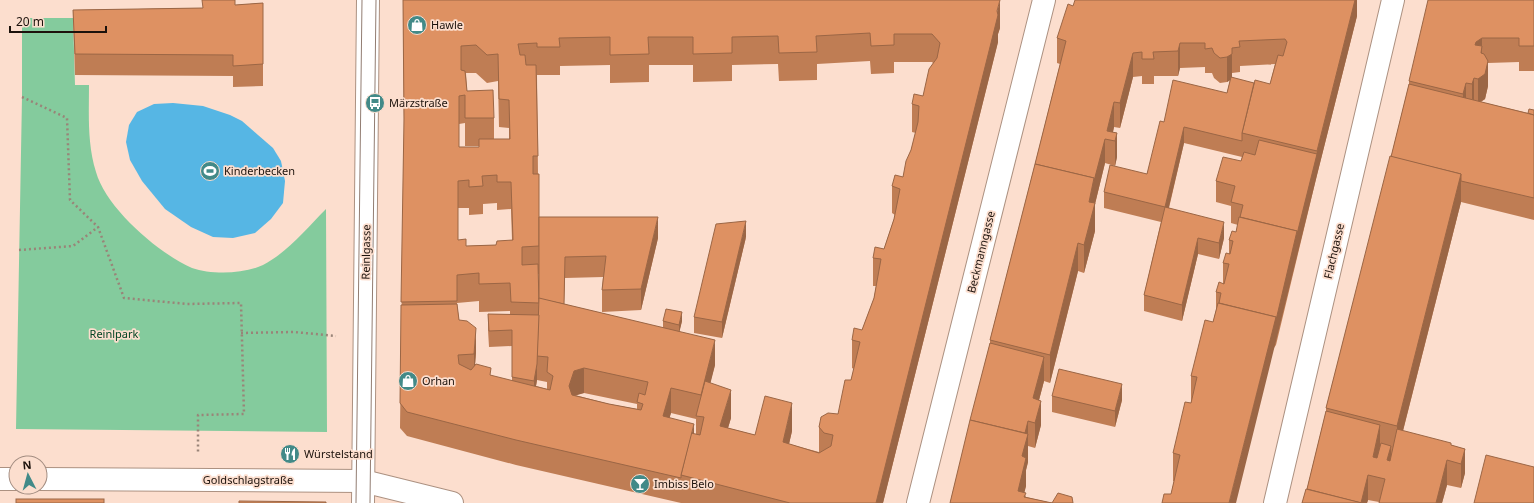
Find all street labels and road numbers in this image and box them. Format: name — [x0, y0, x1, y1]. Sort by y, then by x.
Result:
street label: Beckmanngasse — [963, 209, 998, 295]
street label: Flachgasse — [1320, 222, 1347, 280]
street label: Reinlgasse — [358, 224, 373, 280]
street label: Goldschlagstraße — [203, 472, 293, 487]

